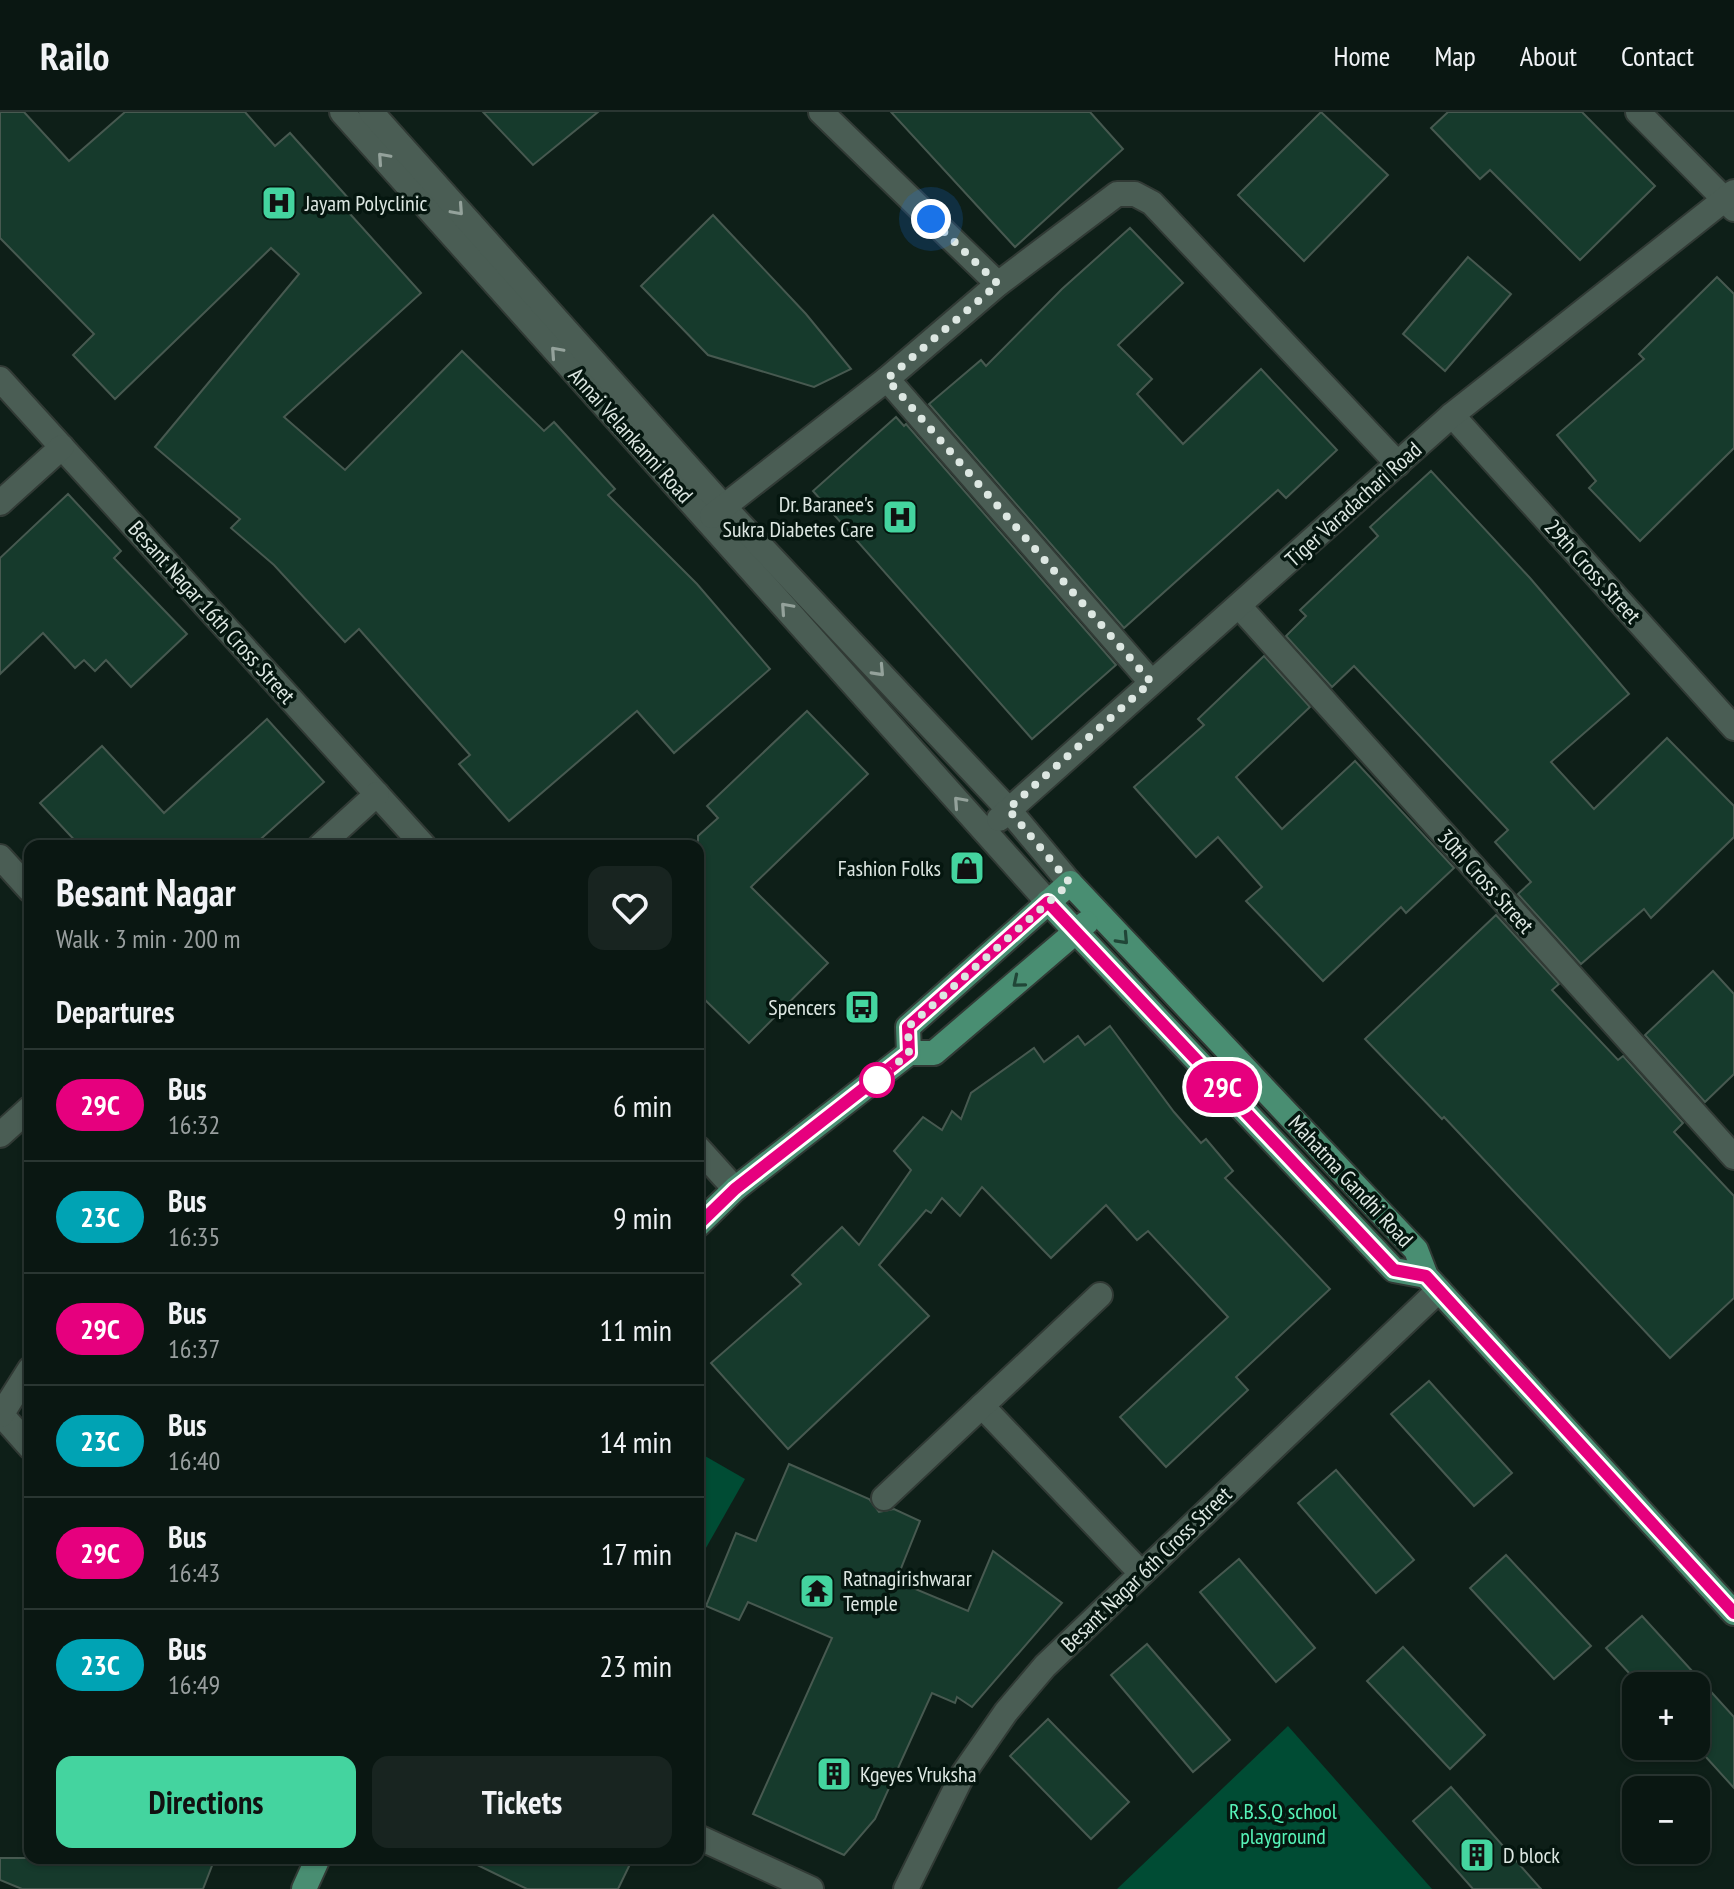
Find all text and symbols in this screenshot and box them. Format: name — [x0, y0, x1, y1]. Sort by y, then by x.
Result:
text: Railo — [40, 31, 110, 80]
text: Home — [1334, 37, 1390, 74]
text: Map — [1434, 37, 1476, 74]
text: About — [1520, 37, 1577, 74]
text: Contact — [1621, 37, 1694, 74]
one-way arrow — [378, 152, 393, 167]
hospital icon: Jayam Polyclinic — [260, 184, 298, 222]
place label: Jayam Polyclinic — [304, 189, 428, 217]
your location — [911, 199, 951, 239]
one-way arrow — [448, 201, 463, 216]
one-way arrow — [552, 346, 566, 361]
street label: Annai Velankanni Road — [563, 361, 699, 509]
street label: Tiger Varadachari Road — [1279, 435, 1427, 573]
place label: Dr. Baranee's Sukra Diabetes Care — [722, 490, 874, 543]
hospital icon: Dr. Baranee's Sukra Diabetes Care — [881, 498, 919, 536]
street label: 29th Cross Street — [1539, 513, 1647, 629]
street label: Besant Nagar 16th Cross Street — [123, 515, 301, 709]
one-way arrow — [780, 603, 795, 617]
one-way arrow — [869, 662, 884, 676]
one-way arrow — [954, 796, 969, 811]
street label: 30th Cross Street — [1432, 823, 1540, 939]
shop icon: Fashion Folks — [948, 849, 986, 887]
place label: Fashion Folks — [838, 854, 941, 882]
button: heart — [588, 866, 672, 950]
text: Besant Nagar — [56, 867, 236, 916]
text: Walk · 3 min · 200 m — [56, 922, 240, 955]
one-way arrow — [1114, 930, 1128, 945]
one-way arrow — [1013, 972, 1027, 987]
bus stop icon: Spencers — [843, 988, 881, 1026]
text: Departures — [56, 992, 174, 1031]
place label: Spencers — [768, 993, 836, 1021]
line badge: 29C — [1176, 1061, 1268, 1113]
unlabelled marker — [860, 1063, 894, 1097]
text: 29C — [1202, 1068, 1242, 1105]
text: Bus — [168, 1069, 207, 1108]
text: 29C — [80, 1086, 120, 1123]
text: 6 min — [613, 1086, 672, 1125]
text: 16:32 — [168, 1108, 220, 1141]
street label: Mahatma Gandhi Road — [1283, 1109, 1419, 1253]
text: Bus — [168, 1181, 207, 1220]
text: 23C — [80, 1198, 120, 1235]
text: 9 min — [613, 1198, 672, 1237]
text: 16:35 — [168, 1220, 220, 1253]
text: Bus — [168, 1293, 207, 1332]
text: 29C — [80, 1310, 120, 1347]
text: 11 min — [599, 1310, 672, 1349]
text: 16:37 — [168, 1332, 220, 1365]
text: Bus — [168, 1405, 207, 1444]
text: 23C — [80, 1422, 120, 1459]
text: 14 min — [599, 1422, 672, 1461]
text: 16:40 — [168, 1444, 220, 1477]
street label: Besant Nagar 6th Cross Street — [1055, 1480, 1237, 1658]
text: Bus — [168, 1517, 207, 1556]
text: 29C — [80, 1534, 120, 1571]
text: 17 min — [601, 1534, 672, 1573]
text: 16:43 — [168, 1556, 220, 1589]
place label: Ratnagirishwarar Temple — [843, 1564, 972, 1617]
temple icon: Ratnagirishwarar Temple — [798, 1572, 836, 1610]
text: Bus — [168, 1629, 207, 1668]
text: 23C — [80, 1646, 120, 1683]
text: 23 min — [599, 1646, 672, 1685]
text: 16:49 — [168, 1668, 220, 1701]
map controls — [1622, 1672, 1710, 1864]
button: + — [1622, 1672, 1710, 1760]
building icon: Kgeyes Vruksha — [815, 1755, 853, 1793]
button: Directions — [56, 1756, 356, 1848]
button: Tickets — [372, 1756, 672, 1848]
place label: Kgeyes Vruksha — [860, 1760, 976, 1788]
button: − — [1622, 1776, 1710, 1864]
park label: R.B.S.Q school playground — [1229, 1797, 1338, 1850]
building icon: D block — [1458, 1836, 1496, 1874]
place label: D block — [1503, 1841, 1560, 1869]

